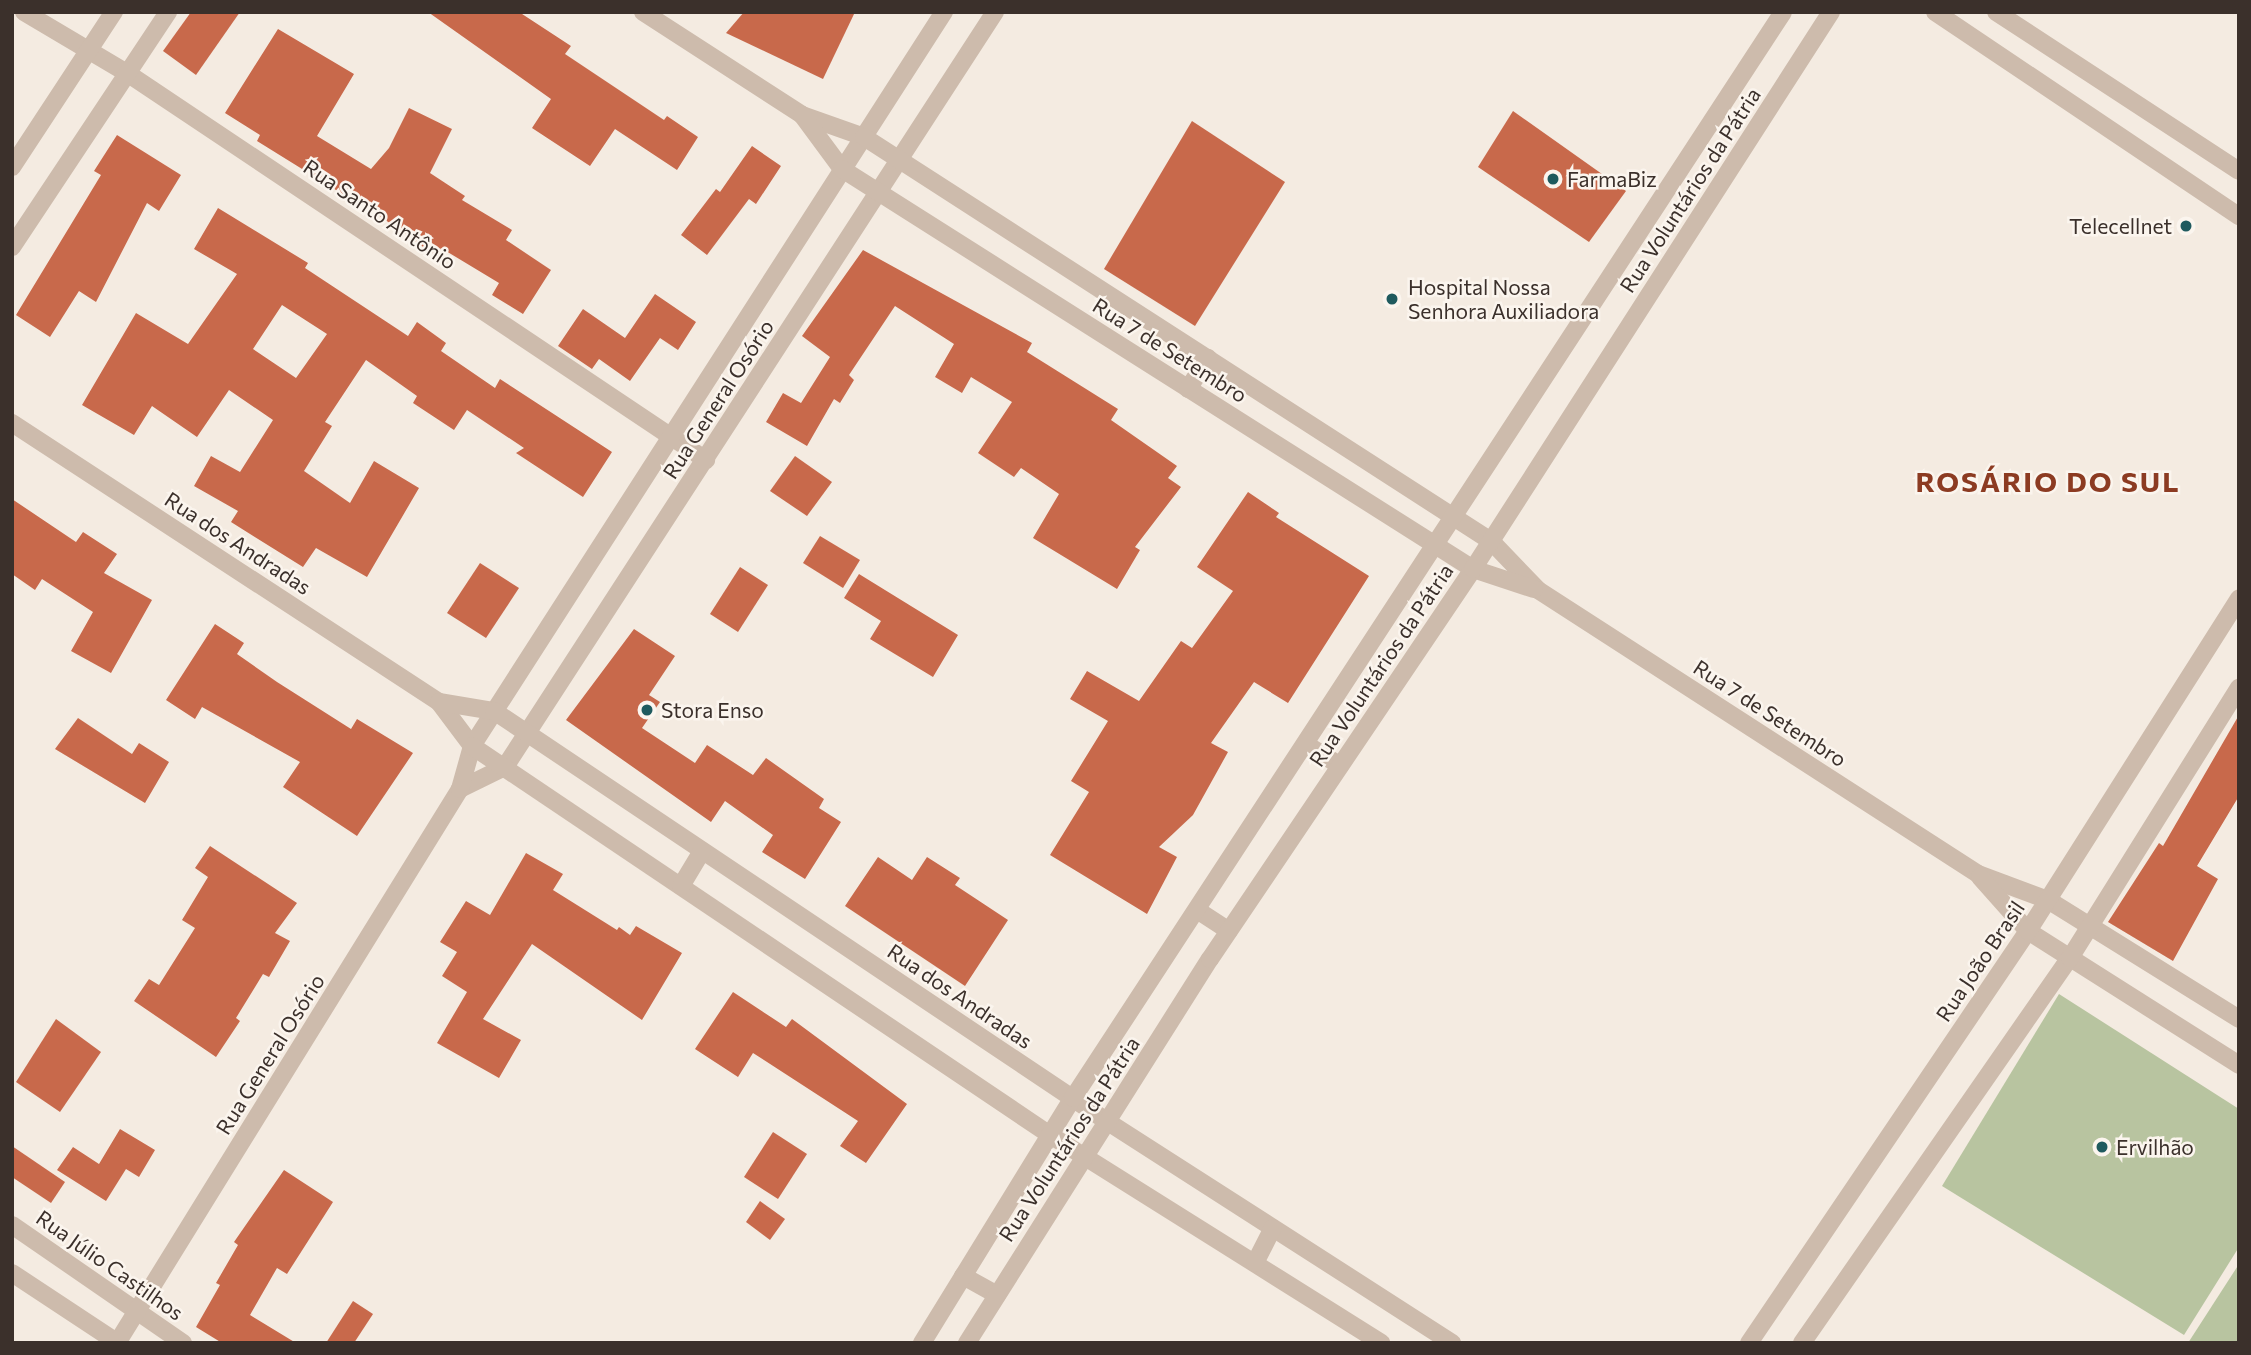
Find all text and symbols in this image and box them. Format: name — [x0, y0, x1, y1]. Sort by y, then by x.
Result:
street label: Rua Voluntários da Pátria — [1614, 83, 1766, 297]
street label: Rua Santo Antônio — [299, 154, 461, 274]
place label: FarmaBiz — [1567, 166, 1657, 192]
marker: FarmaBiz — [1545, 171, 1561, 187]
place label: Telecellnet — [2069, 213, 2172, 239]
marker: Telecellnet — [2178, 218, 2194, 234]
place label: Hospital Nossa Senhora Auxiliadora — [1408, 274, 1599, 324]
marker: Hospital Nossa Senhora Auxiliadora — [1382, 289, 1402, 309]
street label: Rua 7 de Setembro — [1088, 292, 1252, 408]
street label: Rua General Osório — [657, 315, 779, 483]
district label: ROSÁRIO DO SUL — [1917, 464, 2179, 498]
street label: Rua dos Andradas — [160, 486, 316, 600]
street label: Rua Voluntários da Pátria — [1304, 559, 1458, 771]
street label: Rua 7 de Setembro — [1689, 654, 1851, 772]
place label: Stora Enso — [661, 697, 764, 723]
marker: Stora Enso — [639, 702, 655, 718]
street label: Rua João Brasil — [1930, 896, 2030, 1026]
street label: Rua dos Andradas — [883, 938, 1037, 1054]
street label: Rua General Osório — [210, 969, 330, 1139]
street label: Rua Voluntários da Pátria — [993, 1032, 1145, 1246]
place label: Ervilhão — [2116, 1134, 2194, 1160]
marker: Ervilhão — [2094, 1139, 2110, 1155]
street label: Rua Júlio Castilhos — [32, 1205, 188, 1325]

